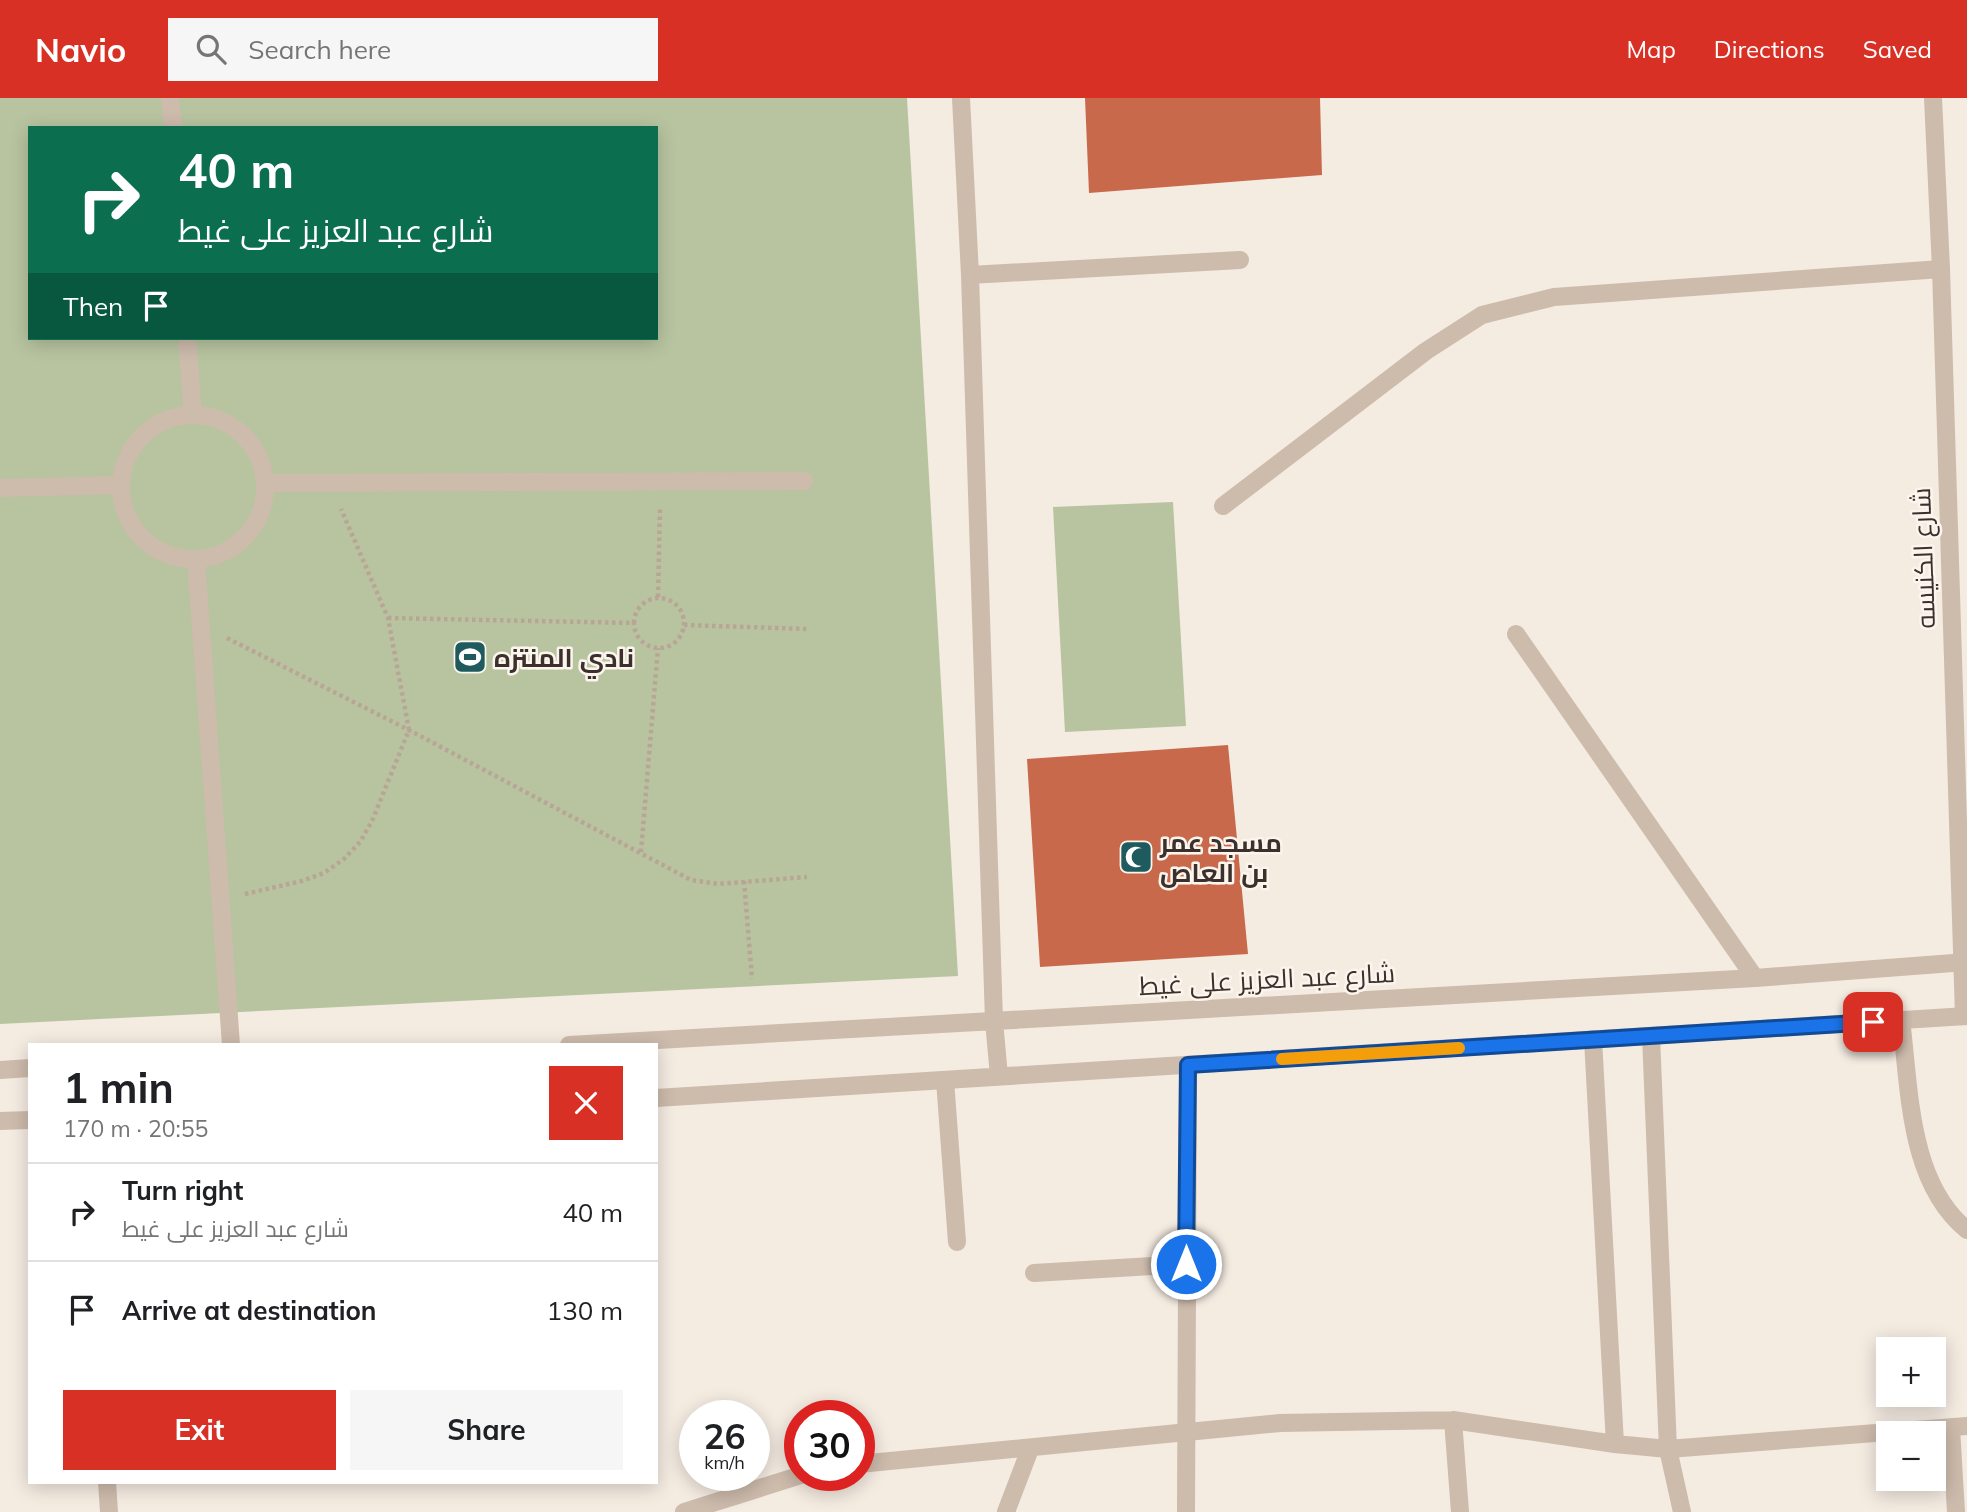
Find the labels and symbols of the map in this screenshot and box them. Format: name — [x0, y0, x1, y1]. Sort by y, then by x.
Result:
street label: شارع الكنيسه — [1904, 487, 1943, 629]
sports icon: نادي المنتزه — [451, 638, 489, 676]
place label: نادي المنتزه — [494, 641, 634, 679]
place label: مسجد عمر بن العاص — [1159, 826, 1282, 889]
mosque icon: مسجد عمر بن العاص — [1117, 838, 1155, 876]
street label: شارع عبد العزيز على غيط — [1138, 956, 1396, 1003]
pin — [1843, 992, 1903, 1052]
position arrow — [1149, 1227, 1223, 1301]
speed limit sign: 30 — [784, 1400, 875, 1491]

